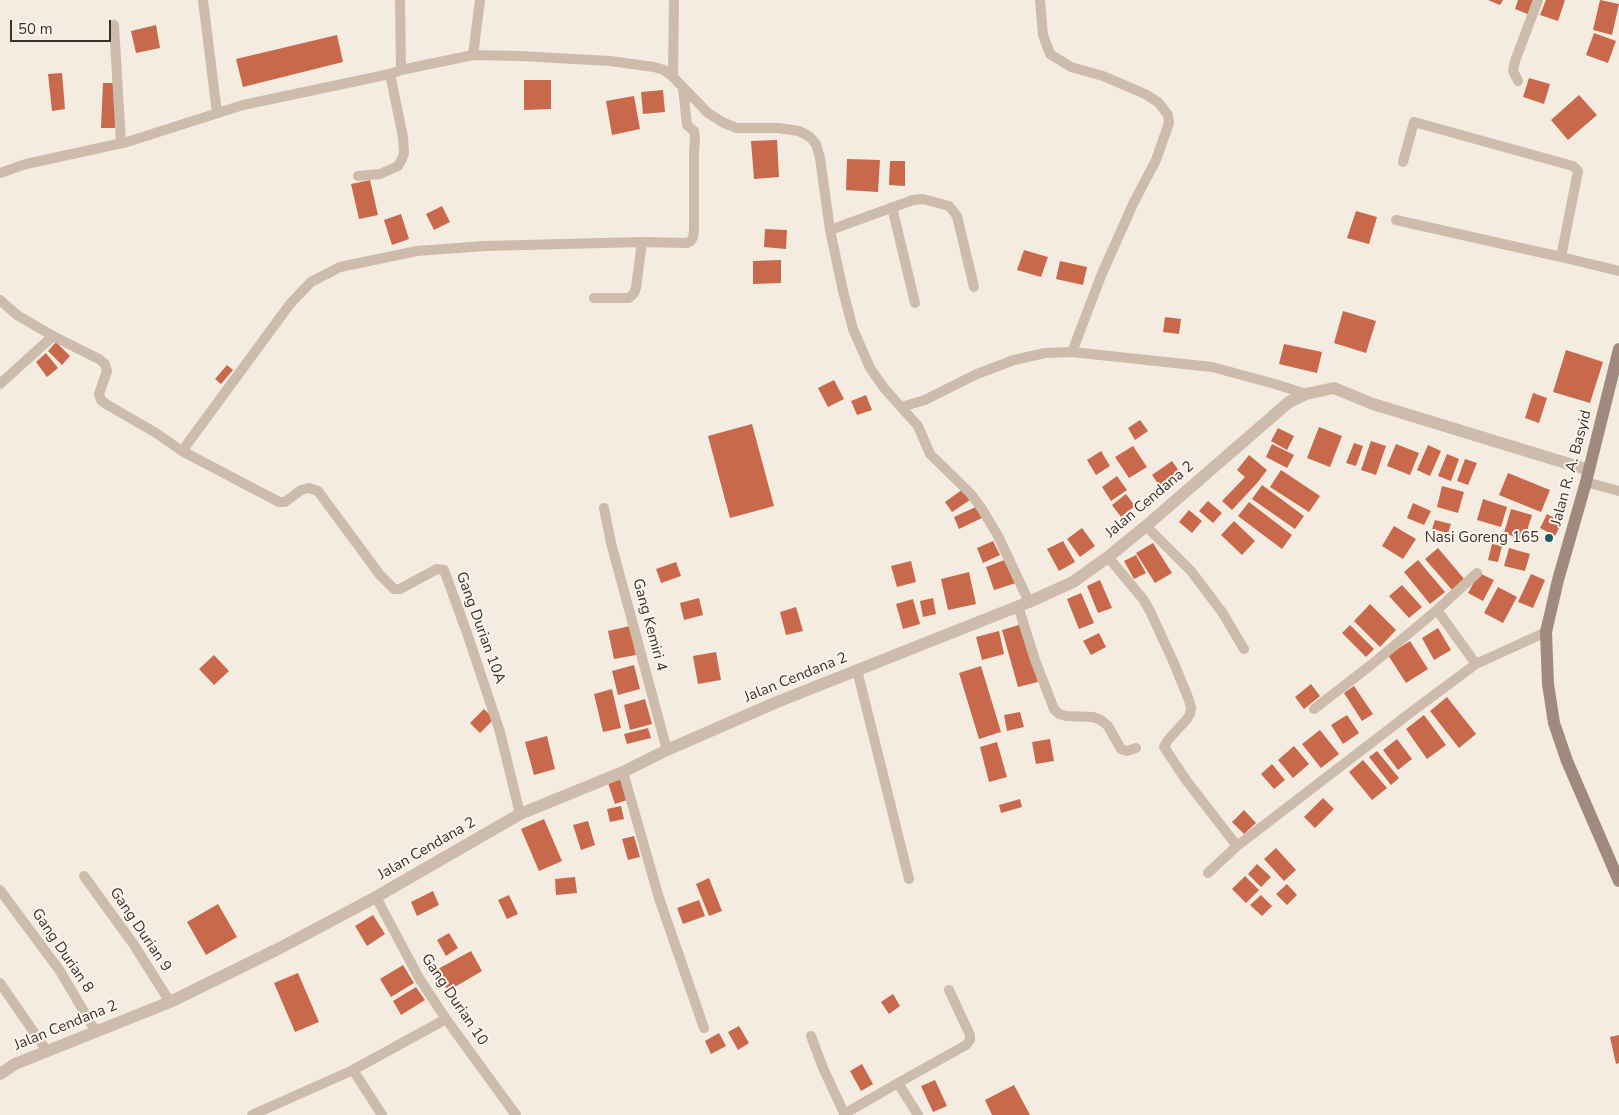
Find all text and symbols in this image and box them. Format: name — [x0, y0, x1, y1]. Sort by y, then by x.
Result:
scale bar — [12, 10, 114, 42]
text: 50 m — [18, 19, 53, 39]
street label: Jalan R. A. Basyid — [1548, 408, 1596, 528]
street label: Jalan Cendana 2 — [1102, 458, 1198, 542]
place label: Nasi Goreng 165 — [1425, 529, 1539, 547]
marker: Nasi Goreng 165 — [1543, 532, 1555, 544]
street label: Gang Durian 10A — [451, 570, 509, 686]
street label: Gang Kemiri 4 — [628, 577, 670, 673]
street label: Jalan Cendana 2 — [742, 649, 850, 707]
street label: Jalan Cendana 2 — [375, 814, 479, 884]
street label: Gang Durian 9 — [105, 884, 175, 976]
street label: Gang Durian 8 — [27, 905, 97, 997]
street label: Gang Durian 10 — [417, 951, 491, 1049]
street label: Jalan Cendana 2 — [12, 997, 120, 1055]

